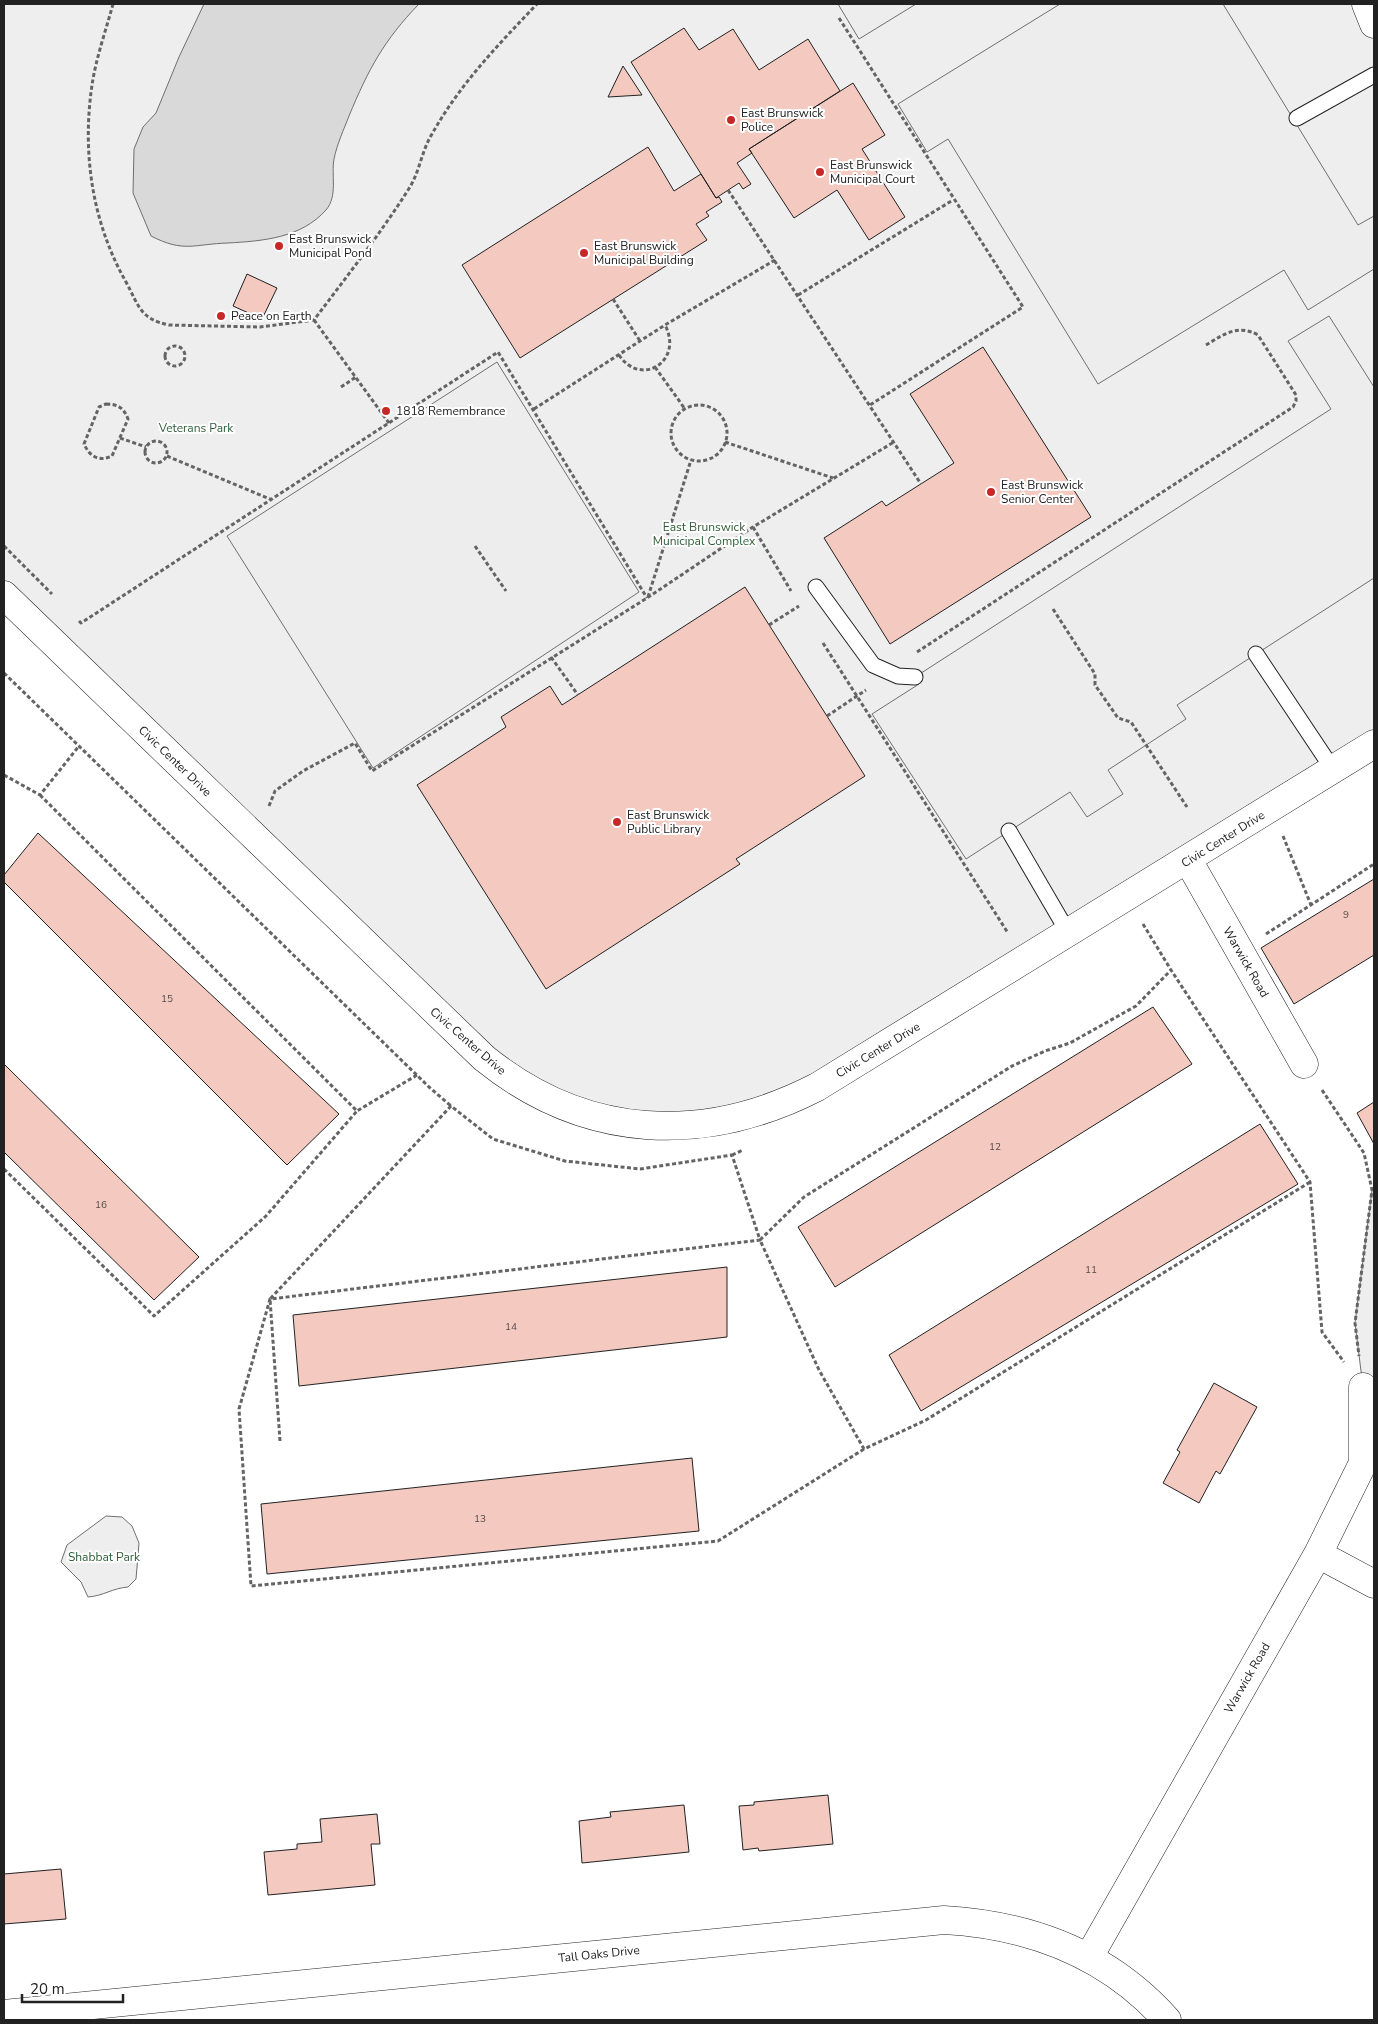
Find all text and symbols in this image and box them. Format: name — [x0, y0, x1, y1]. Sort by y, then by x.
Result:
place label: East Brunswick Police — [741, 105, 824, 135]
marker: East Brunswick Police — [725, 114, 737, 126]
place label: East Brunswick Municipal Court — [830, 157, 916, 187]
marker: East Brunswick Municipal Court — [814, 166, 826, 178]
place label: East Brunswick Municipal Pond — [289, 231, 372, 261]
place label: East Brunswick Municipal Building — [594, 238, 694, 268]
marker: East Brunswick Municipal Pond — [273, 240, 285, 252]
marker: East Brunswick Municipal Building — [578, 247, 590, 259]
place label: Peace on Earth — [231, 308, 311, 324]
marker: Peace on Earth — [215, 310, 227, 322]
place label: 1818 Remembrance — [396, 403, 505, 419]
marker: 1818 Remembrance — [380, 405, 392, 417]
park label: Veterans Park — [158, 420, 234, 436]
place label: East Brunswick Senior Center — [1001, 477, 1084, 507]
marker: East Brunswick Senior Center — [985, 486, 997, 498]
park label: East Brunswick Municipal Complex — [653, 519, 756, 549]
street label: Civic Center Drive — [135, 722, 215, 800]
place label: East Brunswick Public Library — [627, 807, 710, 837]
street label: Civic Center Drive — [1178, 807, 1268, 871]
marker: East Brunswick Public Library — [611, 816, 623, 828]
house number: 9 — [1343, 908, 1349, 922]
street label: Warwick Road — [1219, 924, 1273, 1000]
house number: 15 — [161, 992, 173, 1006]
street label: Civic Center Drive — [427, 1004, 509, 1078]
street label: Civic Center Drive — [833, 1019, 923, 1081]
house number: 12 — [989, 1140, 1001, 1154]
house number: 16 — [95, 1198, 107, 1212]
house number: 11 — [1085, 1263, 1097, 1277]
house number: 14 — [505, 1320, 517, 1334]
house number: 13 — [474, 1512, 486, 1526]
park label: Shabbat Park — [68, 1549, 141, 1565]
street label: Warwick Road — [1220, 1640, 1274, 1716]
street label: Tall Oaks Drive — [558, 1942, 640, 1966]
scale bar — [22, 1972, 124, 2004]
text: 20 m — [30, 1979, 65, 1999]

